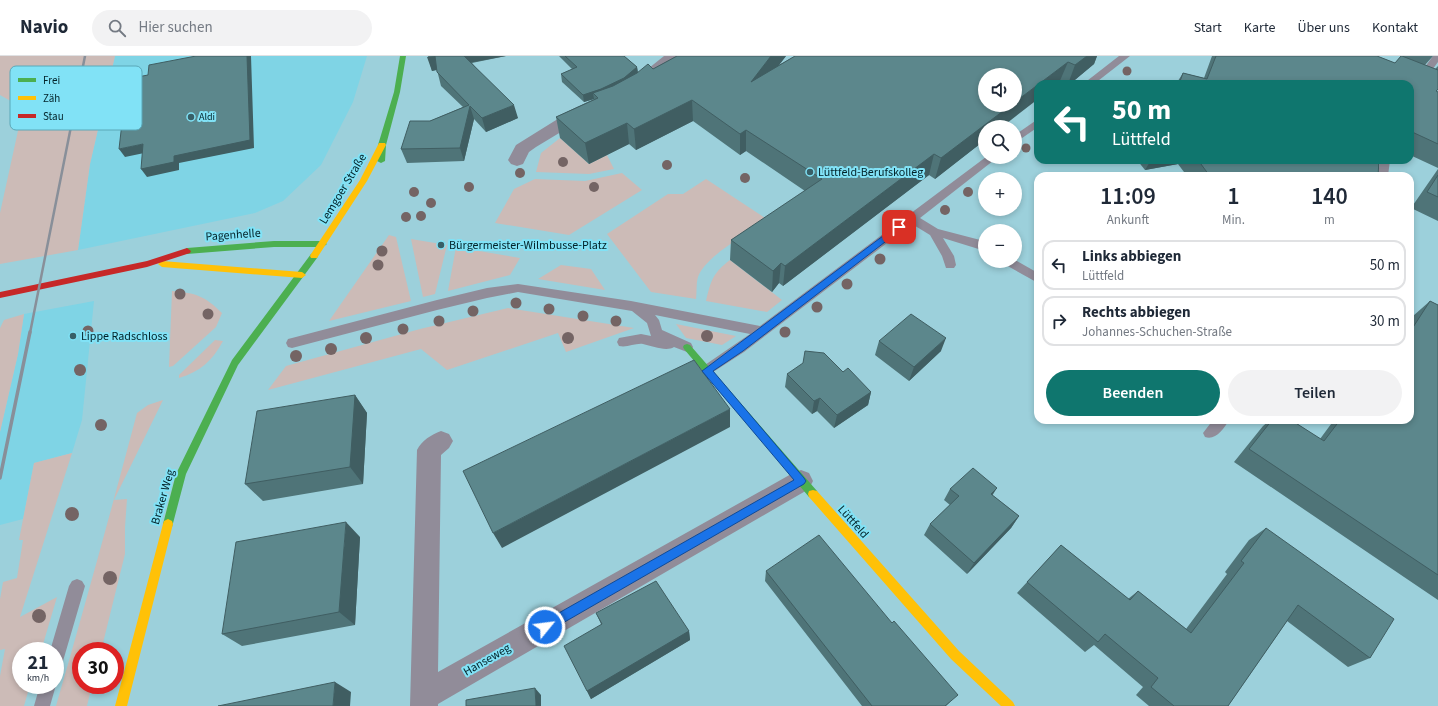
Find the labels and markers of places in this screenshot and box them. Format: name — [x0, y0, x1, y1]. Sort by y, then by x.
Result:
place label: Aldi — [199, 110, 215, 124]
marker: Aldi — [186, 112, 196, 122]
place label: Lüttfeld-Berufskolleg — [818, 164, 923, 181]
marker: Lüttfeld-Berufskolleg — [805, 167, 815, 177]
pin — [882, 210, 916, 244]
place label: Bürgermeister-Wilmbusse-Platz — [449, 237, 607, 254]
marker: Bürgermeister-Wilmbusse-Platz — [436, 240, 446, 250]
place label: Lippe Radschloss — [81, 328, 168, 345]
marker: Lippe Radschloss — [68, 331, 78, 341]

